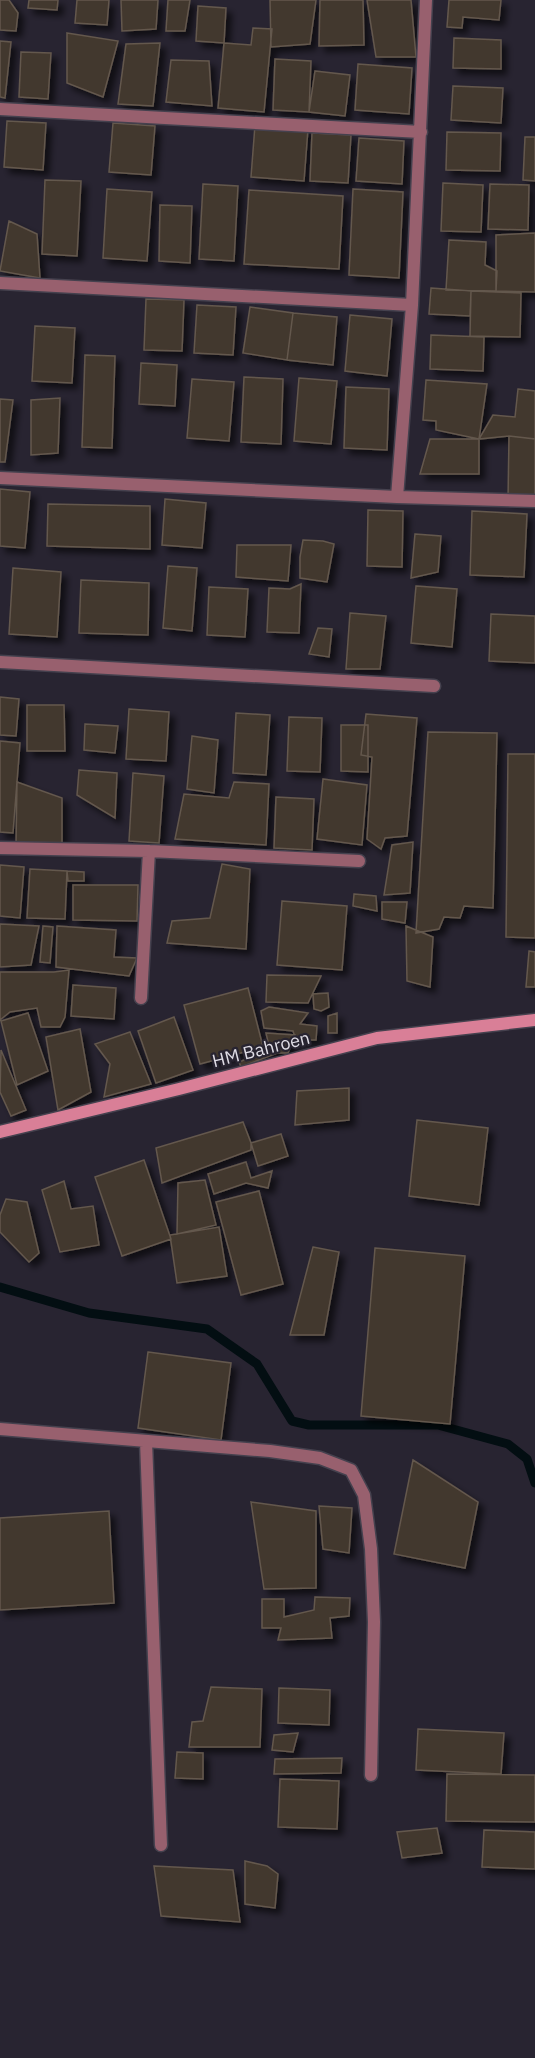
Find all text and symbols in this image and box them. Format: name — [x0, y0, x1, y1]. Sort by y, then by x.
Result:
street label: HM Bahroen — [210, 1026, 312, 1072]

